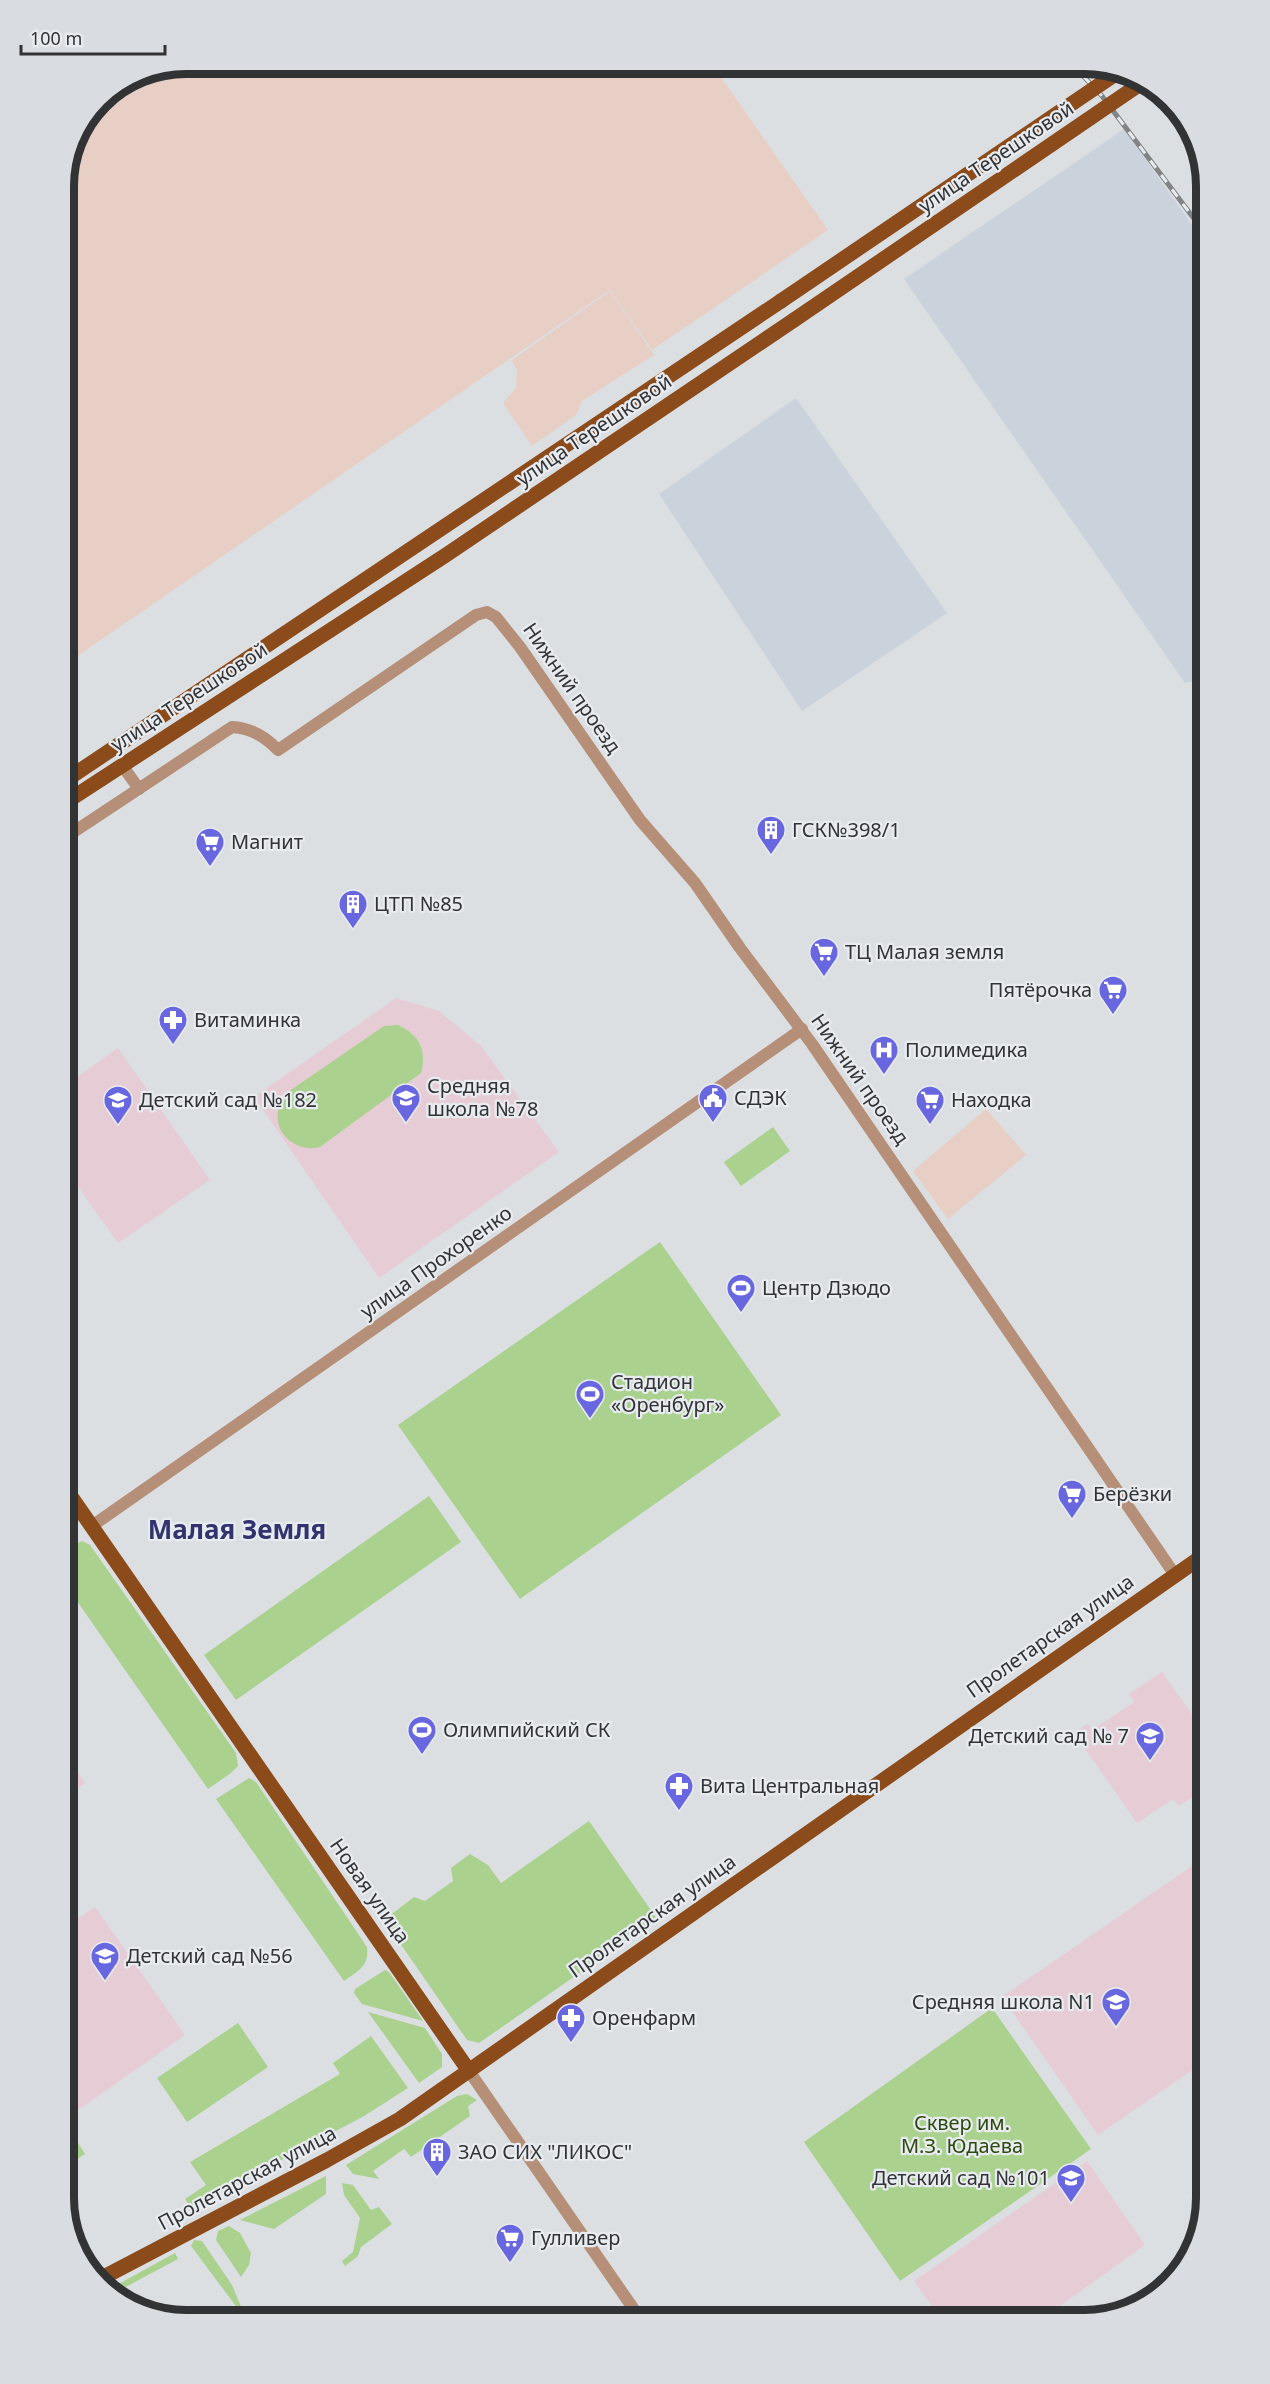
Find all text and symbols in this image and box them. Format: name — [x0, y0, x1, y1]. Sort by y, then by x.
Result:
scale bar — [21, 18, 165, 56]
text: 100 m — [30, 26, 82, 50]
street label: улица Терешковой — [913, 95, 1079, 219]
street label: улица Терешковой — [511, 368, 677, 492]
street label: Нижний проезд — [517, 617, 628, 758]
street label: улица Терешковой — [105, 636, 272, 757]
building icon: ГСК№398/1 — [755, 814, 787, 856]
place label: ГСК№398/1 — [792, 816, 901, 843]
supermarket icon: Магнит — [194, 826, 226, 868]
place label: Магнит — [231, 828, 303, 855]
building icon: ЦТП №85 — [337, 888, 369, 930]
place label: ЦТП №85 — [374, 890, 463, 917]
supermarket icon: ТЦ Малая земля — [808, 936, 840, 978]
place label: ТЦ Малая земля — [845, 938, 1004, 965]
supermarket icon: Пятёрочка — [1097, 974, 1129, 1016]
place label: Пятёрочка — [989, 976, 1092, 1003]
pharmacy icon: Витаминка — [157, 1004, 189, 1046]
place label: Витаминка — [194, 1006, 301, 1033]
street label: Нижний проезд — [805, 1008, 916, 1149]
hospital icon: Полимедика — [868, 1034, 900, 1076]
place label: Полимедика — [905, 1036, 1028, 1063]
place label: Средняя школа №78 — [427, 1072, 538, 1122]
school or university icon: Средняя школа №78 — [390, 1082, 422, 1124]
public building icon: СДЭК — [697, 1082, 729, 1124]
school or university icon: Детский сад №182 — [102, 1084, 134, 1126]
place label: СДЭК — [734, 1084, 787, 1111]
supermarket icon: Находка — [914, 1084, 946, 1126]
place label: Детский сад №182 — [139, 1086, 317, 1113]
place label: Находка — [951, 1086, 1032, 1113]
street label: улица Прохоренко — [354, 1199, 517, 1324]
sports icon: Центр Дзюдо — [725, 1272, 757, 1314]
place label: Центр Дзюдо — [762, 1274, 891, 1301]
place label: Стадион «Оренбург» — [611, 1368, 724, 1418]
sports icon: Стадион «Оренбург» — [574, 1378, 606, 1420]
supermarket icon: Берёзки — [1056, 1478, 1088, 1520]
place label: Берёзки — [1093, 1480, 1172, 1507]
district label: Малая Земля — [148, 1511, 326, 1547]
street label: Пролетарская улица — [961, 1568, 1139, 1704]
sports icon: Олимпийский СК — [406, 1714, 438, 1756]
place label: Олимпийский СК — [443, 1716, 611, 1743]
school or university icon: Детский сад № 7 — [1134, 1720, 1166, 1762]
place label: Детский сад № 7 — [969, 1722, 1129, 1749]
pharmacy icon: Вита Центральная — [663, 1770, 695, 1812]
place label: Вита Центральная — [700, 1772, 879, 1799]
street label: Новая улица — [324, 1833, 417, 1949]
street label: Пролетарская улица — [563, 1848, 741, 1984]
school or university icon: Детский сад №56 — [89, 1940, 121, 1982]
place label: Детский сад №56 — [126, 1942, 293, 1969]
school or university icon: Средняя школа N1 — [1100, 1986, 1132, 2028]
place label: Средняя школа N1 — [912, 1988, 1095, 2015]
pharmacy icon: Оренфарм — [555, 2002, 587, 2044]
place label: Оренфарм — [592, 2004, 696, 2031]
park label: Сквер им. М.З. Юдаева — [901, 2109, 1023, 2159]
street label: Пролетарская улица — [153, 2119, 341, 2236]
building icon: ЗАО СИХ "ЛИКОС" — [421, 2136, 453, 2178]
place label: ЗАО СИХ "ЛИКОС" — [458, 2138, 632, 2165]
school or university icon: Детский сад №101 — [1055, 2162, 1087, 2204]
place label: Детский сад №101 — [872, 2164, 1050, 2191]
supermarket icon: Гулливер — [494, 2222, 526, 2264]
place label: Гулливер — [531, 2224, 620, 2251]

